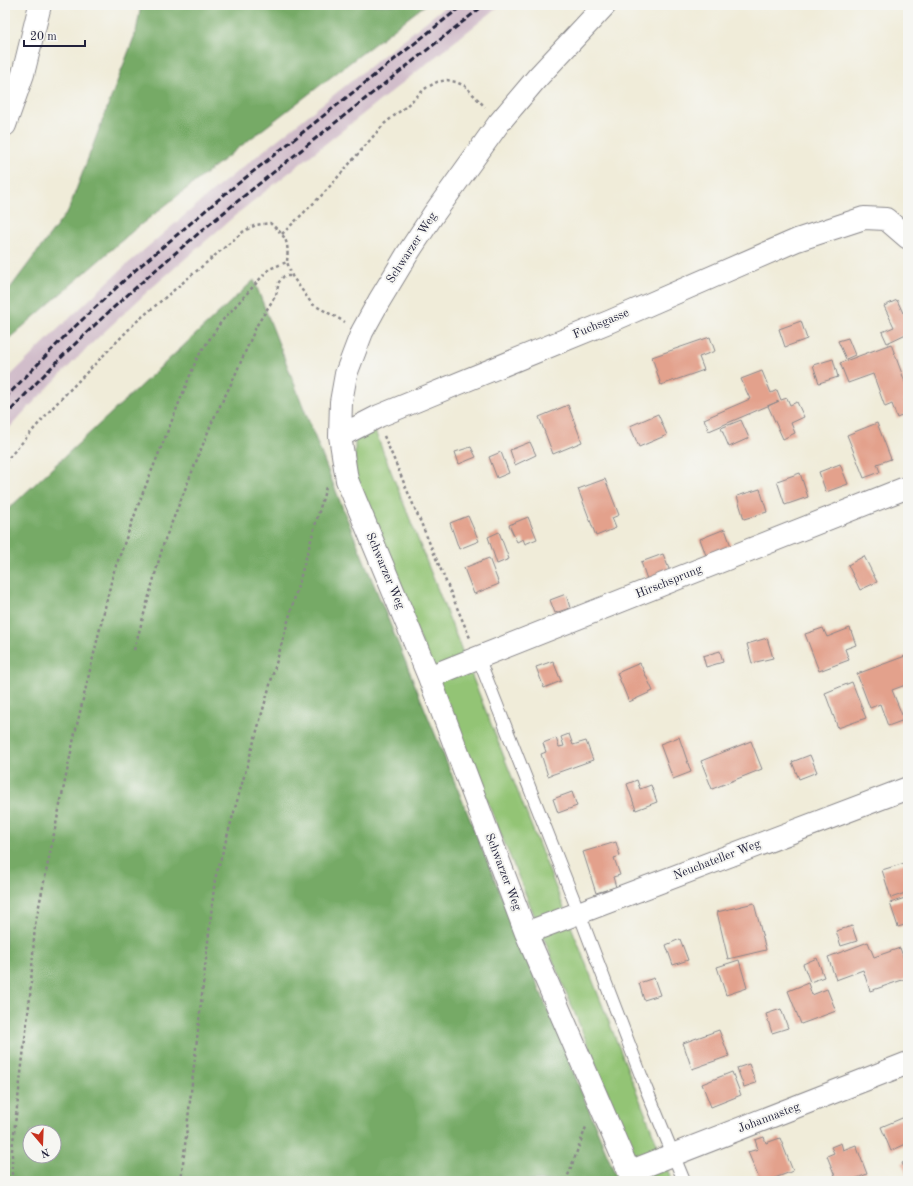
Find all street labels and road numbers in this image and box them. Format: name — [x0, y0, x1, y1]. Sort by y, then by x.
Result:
street label: Schwarzer Weg — [385, 210, 440, 286]
street label: Fuchsgasse — [571, 307, 631, 341]
street label: Schwarzer Weg — [364, 531, 407, 611]
street label: Hirschsprung — [634, 563, 704, 601]
street label: Schwarzer Weg — [483, 832, 523, 913]
street label: Neuchateller Weg — [672, 838, 763, 882]
street label: Johannasteg — [736, 1101, 802, 1135]

